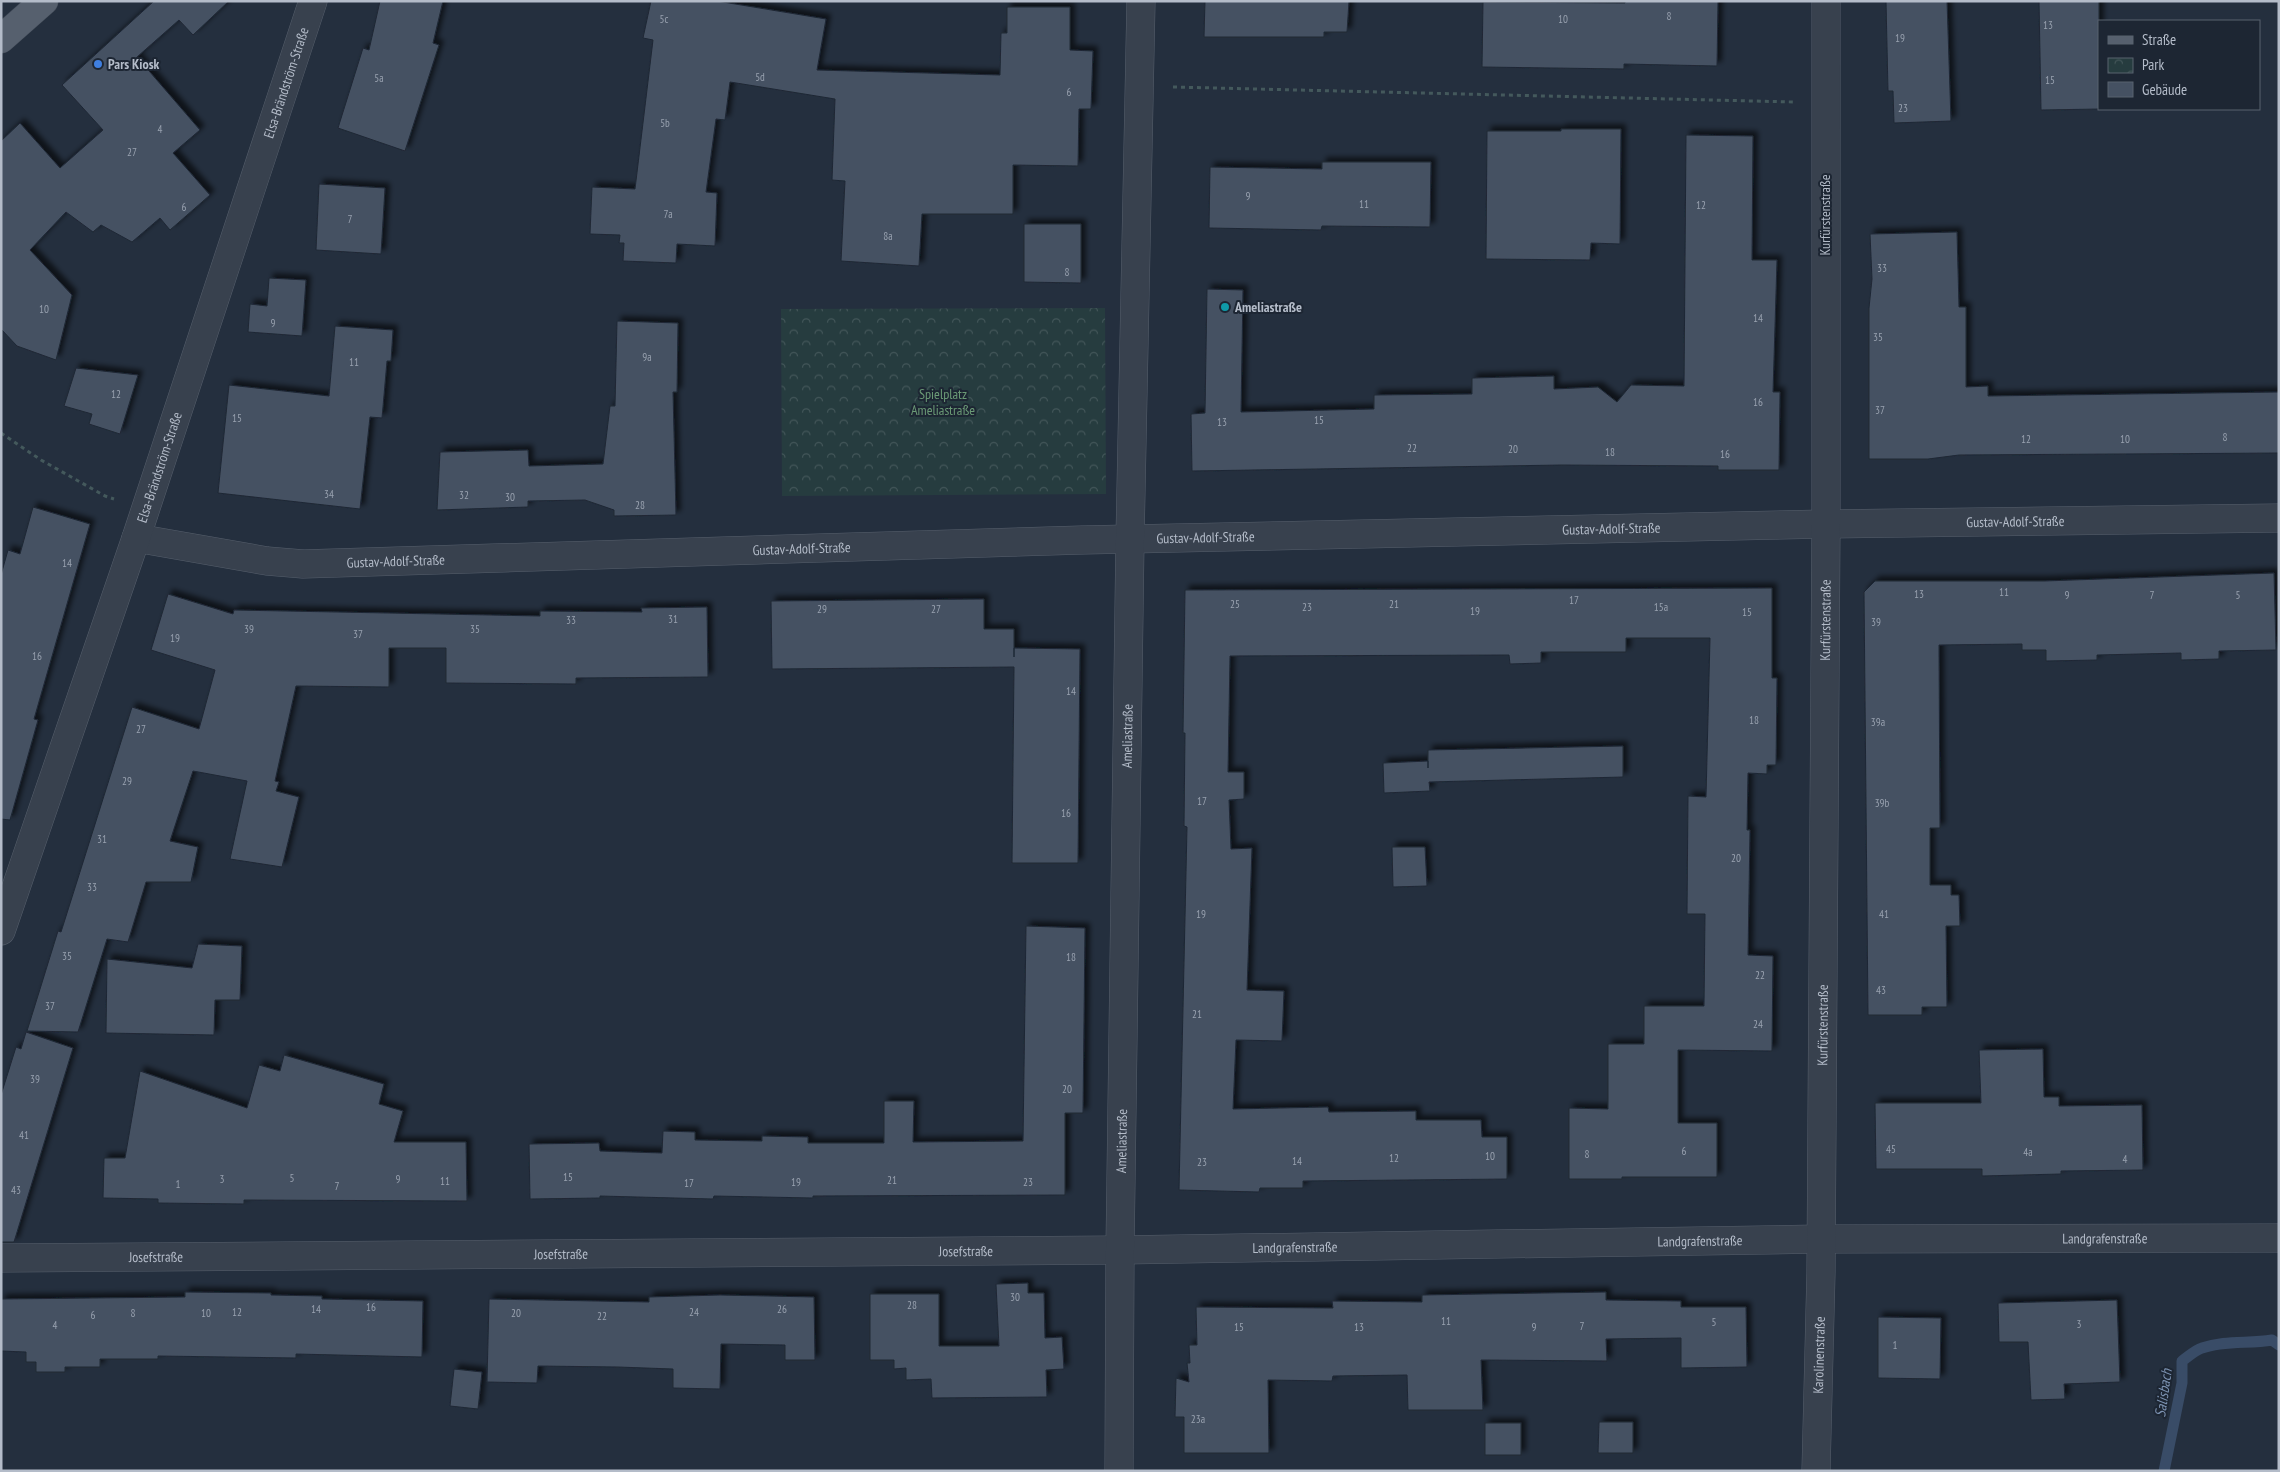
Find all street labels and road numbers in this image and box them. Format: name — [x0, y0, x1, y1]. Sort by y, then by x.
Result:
street label: Elsa-Brändström-Straße — [259, 25, 313, 140]
street label: Kurfürstenstraße — [1816, 174, 1834, 256]
street label: Elsa-Brändström-Straße — [133, 409, 186, 525]
street label: Gustav-Adolf-Straße — [1966, 512, 2065, 531]
street label: Gustav-Adolf-Straße — [1562, 519, 1661, 539]
street label: Gustav-Adolf-Straße — [1156, 527, 1255, 547]
street label: Gustav-Adolf-Straße — [752, 538, 851, 559]
street label: Gustav-Adolf-Straße — [346, 551, 445, 572]
street label: Kurfürstenstraße — [1816, 579, 1835, 661]
street label: Ameliastraße — [1118, 704, 1137, 768]
street label: Kurfürstenstraße — [1813, 984, 1832, 1066]
street label: Ameliastraße — [1112, 1109, 1131, 1173]
street label: Landgrafenstraße — [2062, 1229, 2148, 1247]
street label: Landgrafenstraße — [1657, 1231, 1743, 1251]
street label: Landgrafenstraße — [1252, 1238, 1338, 1257]
street label: Josefstraße — [938, 1242, 993, 1260]
street label: Josefstraße — [533, 1245, 588, 1263]
street label: Josefstraße — [128, 1248, 183, 1266]
street label: Karolinenstraße — [1809, 1316, 1829, 1394]

